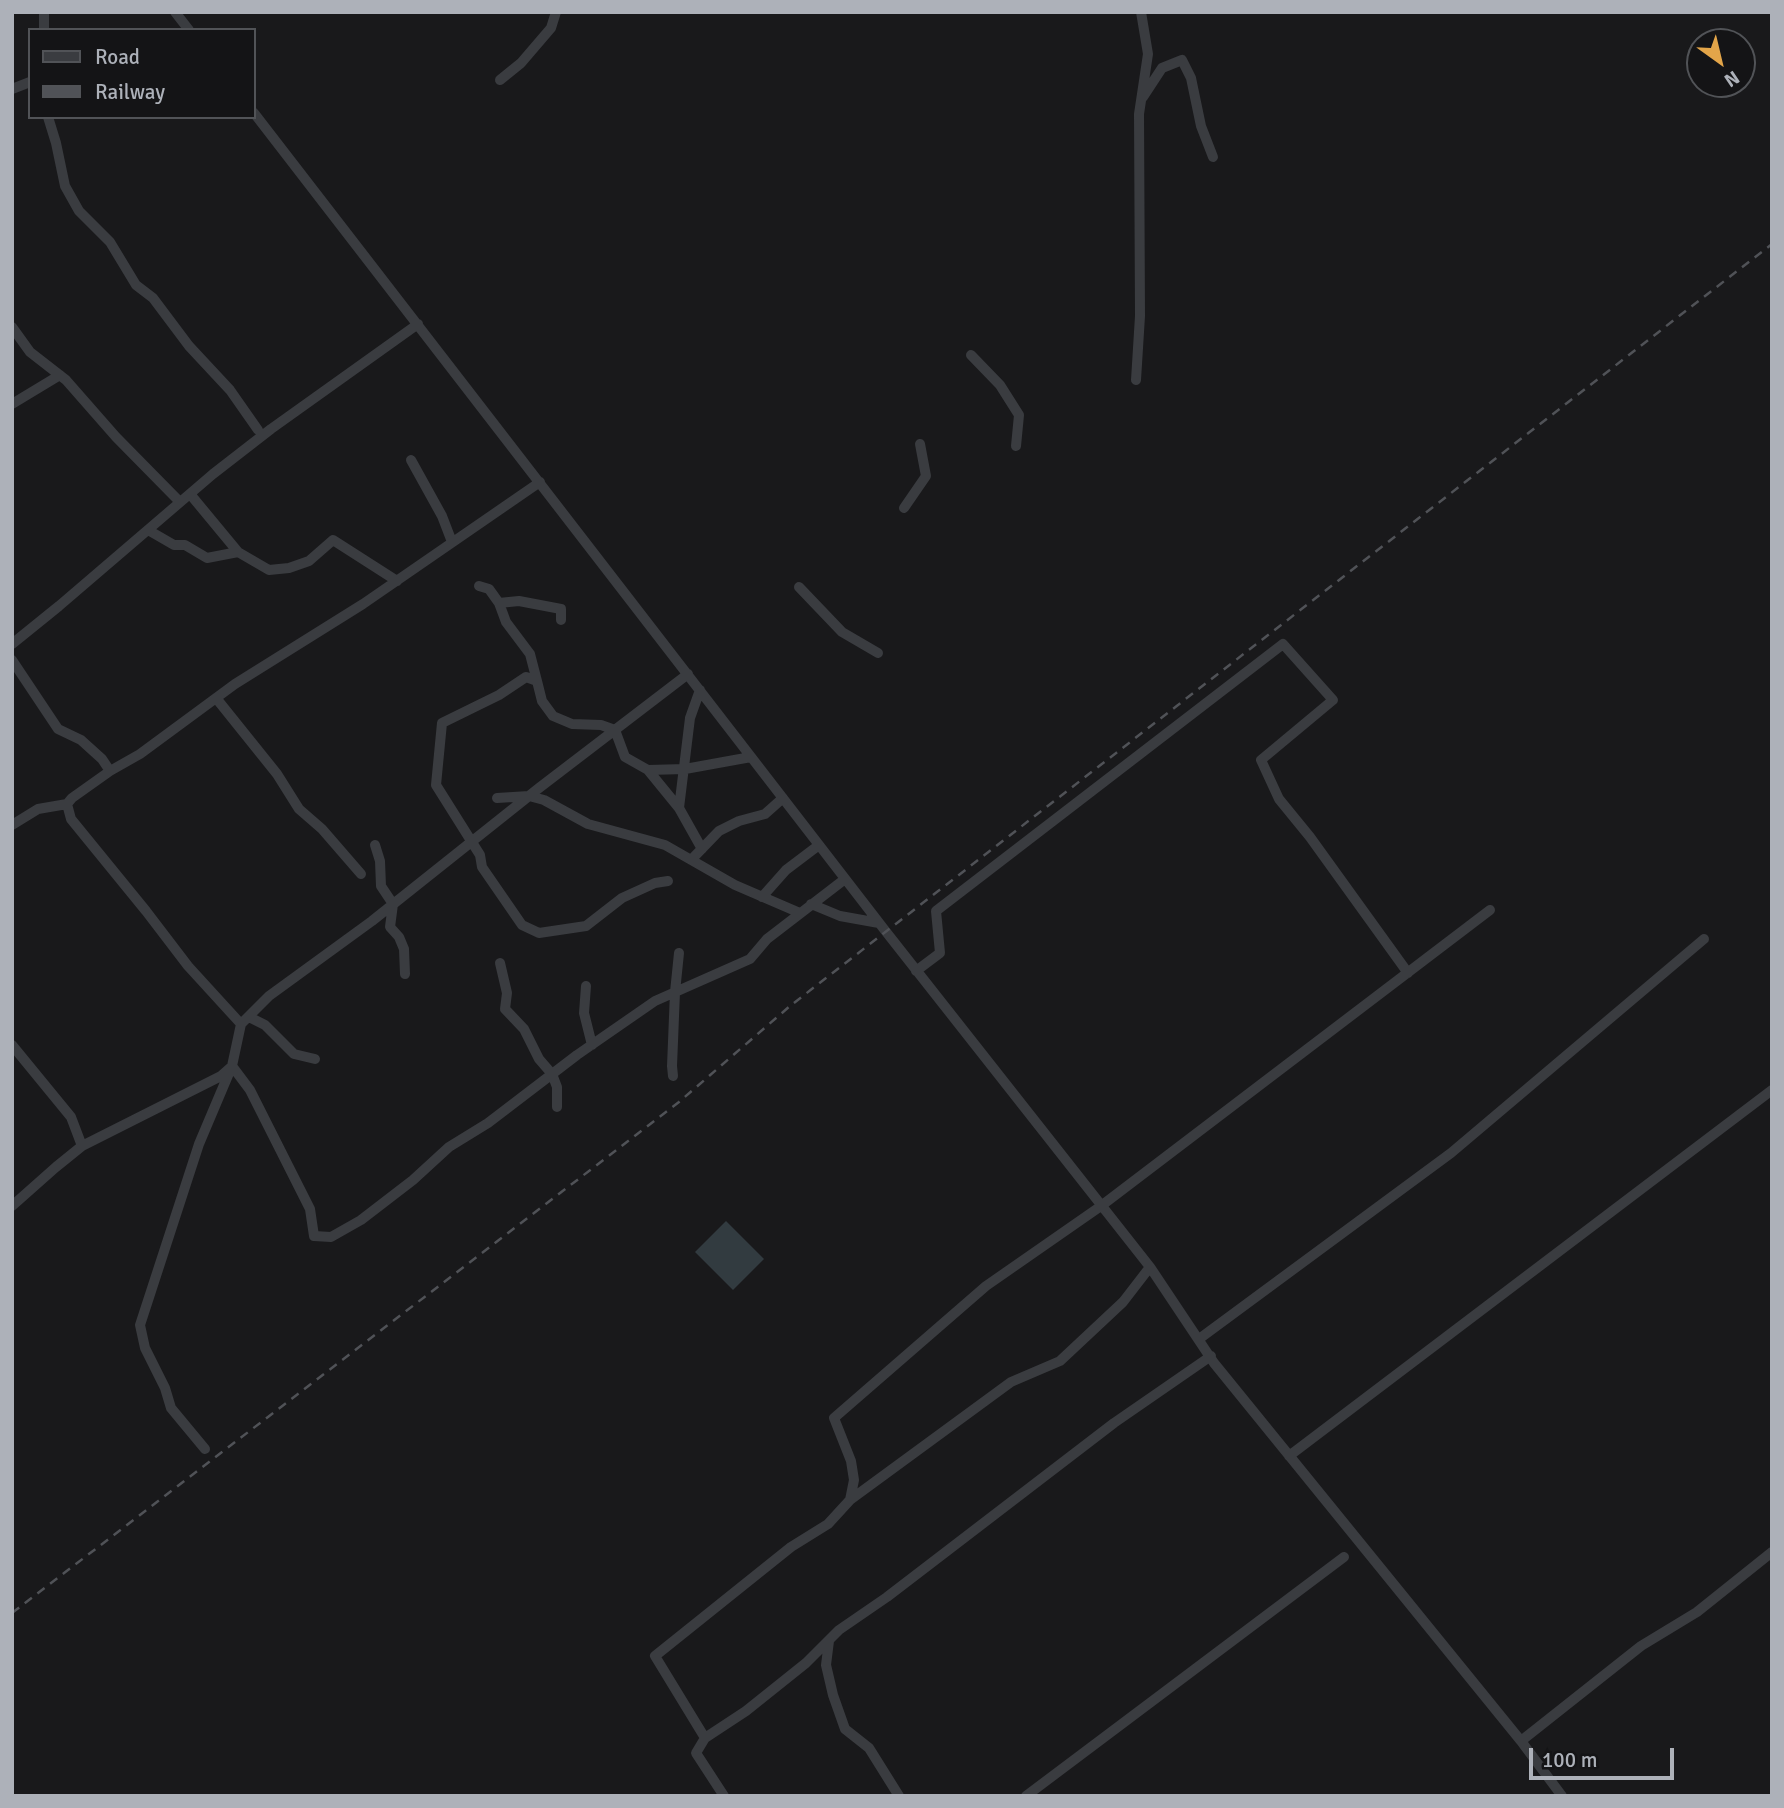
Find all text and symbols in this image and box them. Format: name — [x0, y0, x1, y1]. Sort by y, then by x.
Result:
legend — [28, 28, 256, 119]
north arrow — [1686, 28, 1756, 98]
text: Road — [95, 44, 140, 70]
text: N — [1719, 65, 1744, 92]
text: Railway — [95, 79, 165, 105]
scale bar — [1532, 1734, 1677, 1778]
text: 100 m — [1542, 1747, 1597, 1773]

